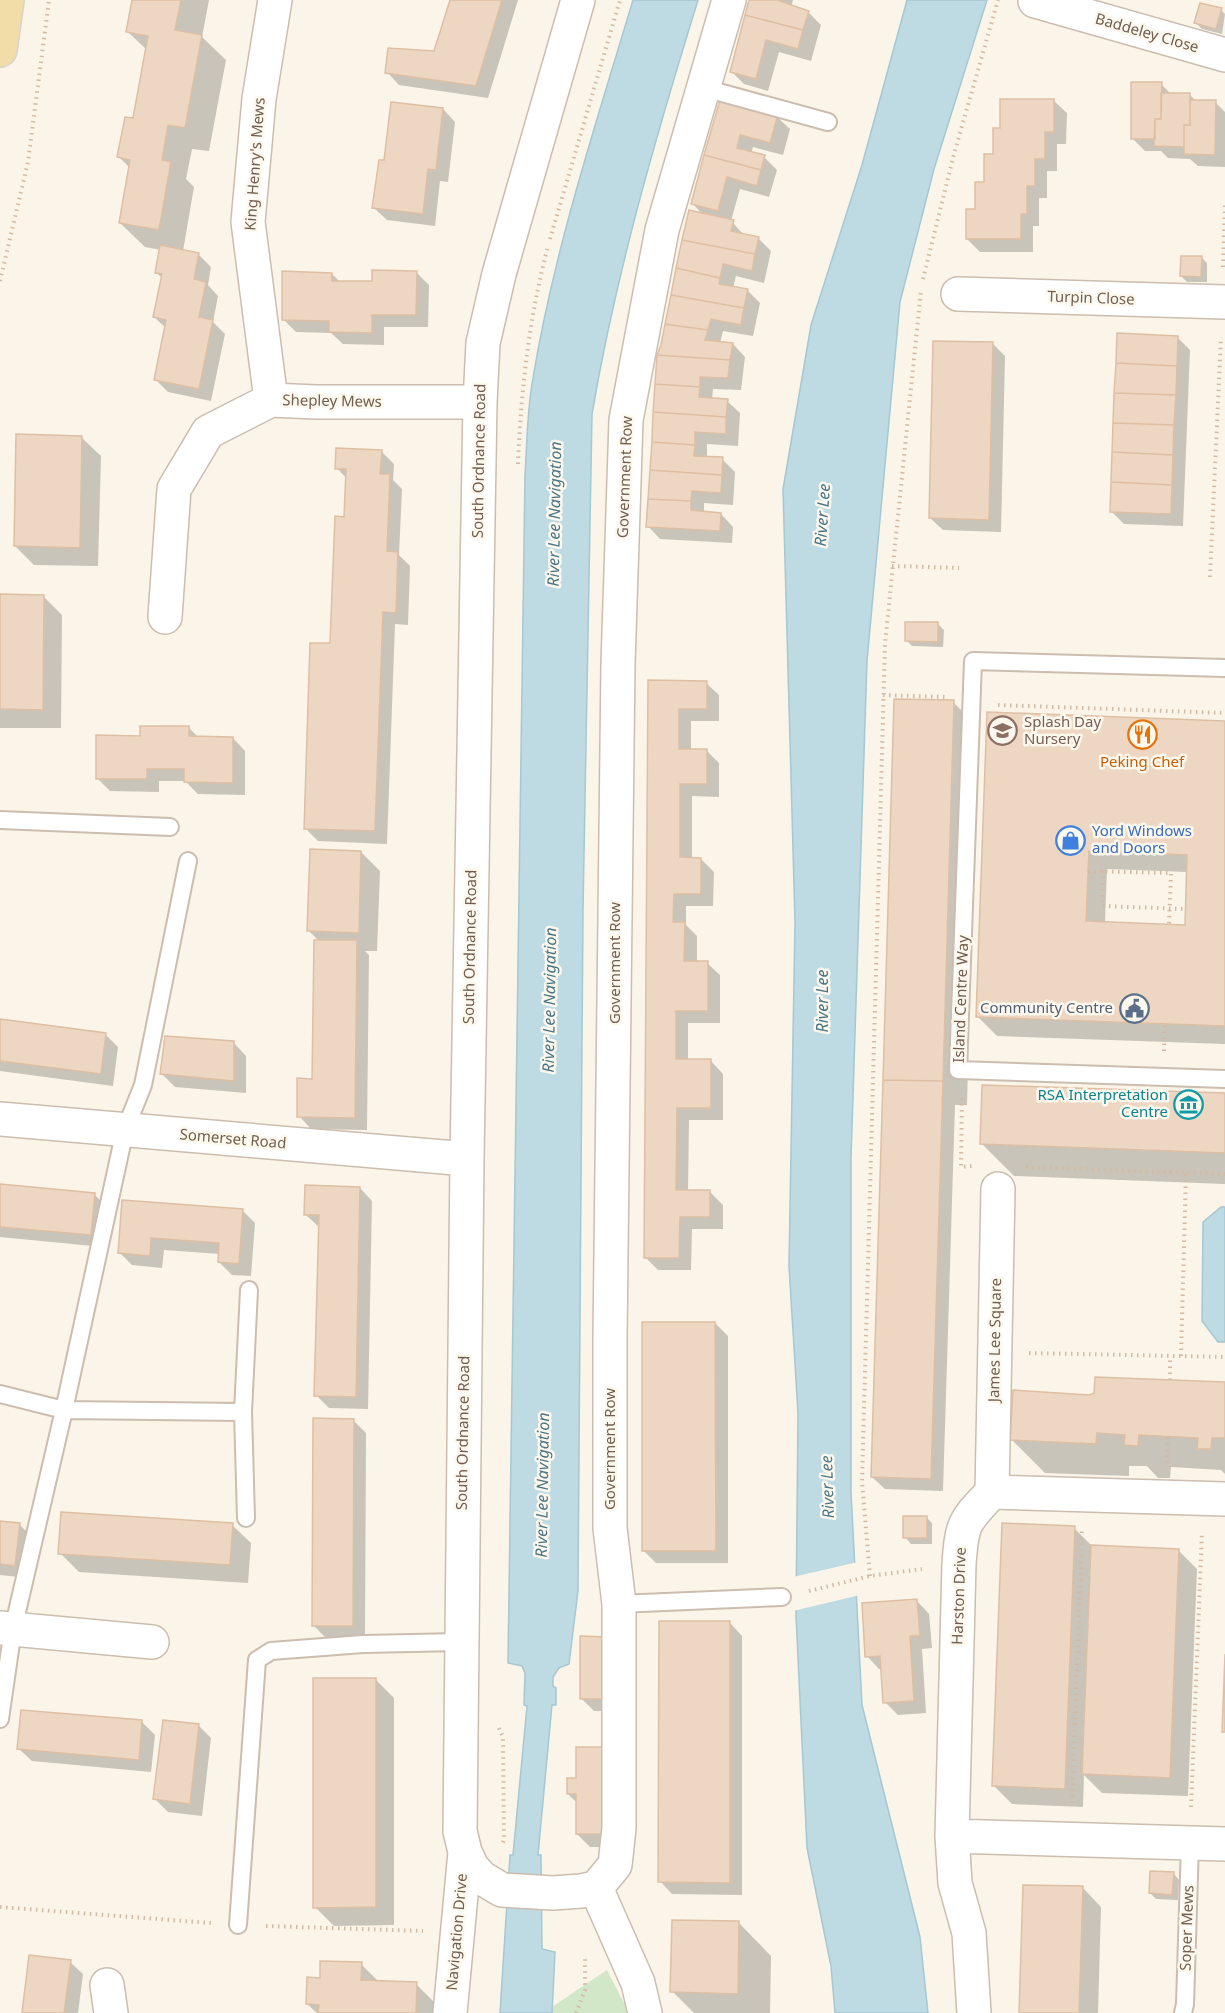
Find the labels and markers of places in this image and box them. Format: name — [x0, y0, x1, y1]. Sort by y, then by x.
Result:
place label: Splash Day Nursery — [1024, 711, 1101, 748]
school or university icon: Splash Day Nursery — [987, 715, 1019, 747]
restaurant icon: Peking Chef — [1126, 719, 1158, 751]
place label: Peking Chef — [1100, 751, 1185, 771]
place label: Yord Windows and Doors — [1092, 820, 1192, 857]
shop icon: Yord Windows and Doors — [1055, 824, 1087, 856]
public building icon: Community Centre — [1118, 992, 1150, 1024]
place label: Community Centre — [980, 997, 1113, 1017]
place label: RSA Interpretation Centre — [1037, 1084, 1168, 1121]
museum icon: RSA Interpretation Centre — [1173, 1088, 1205, 1120]

